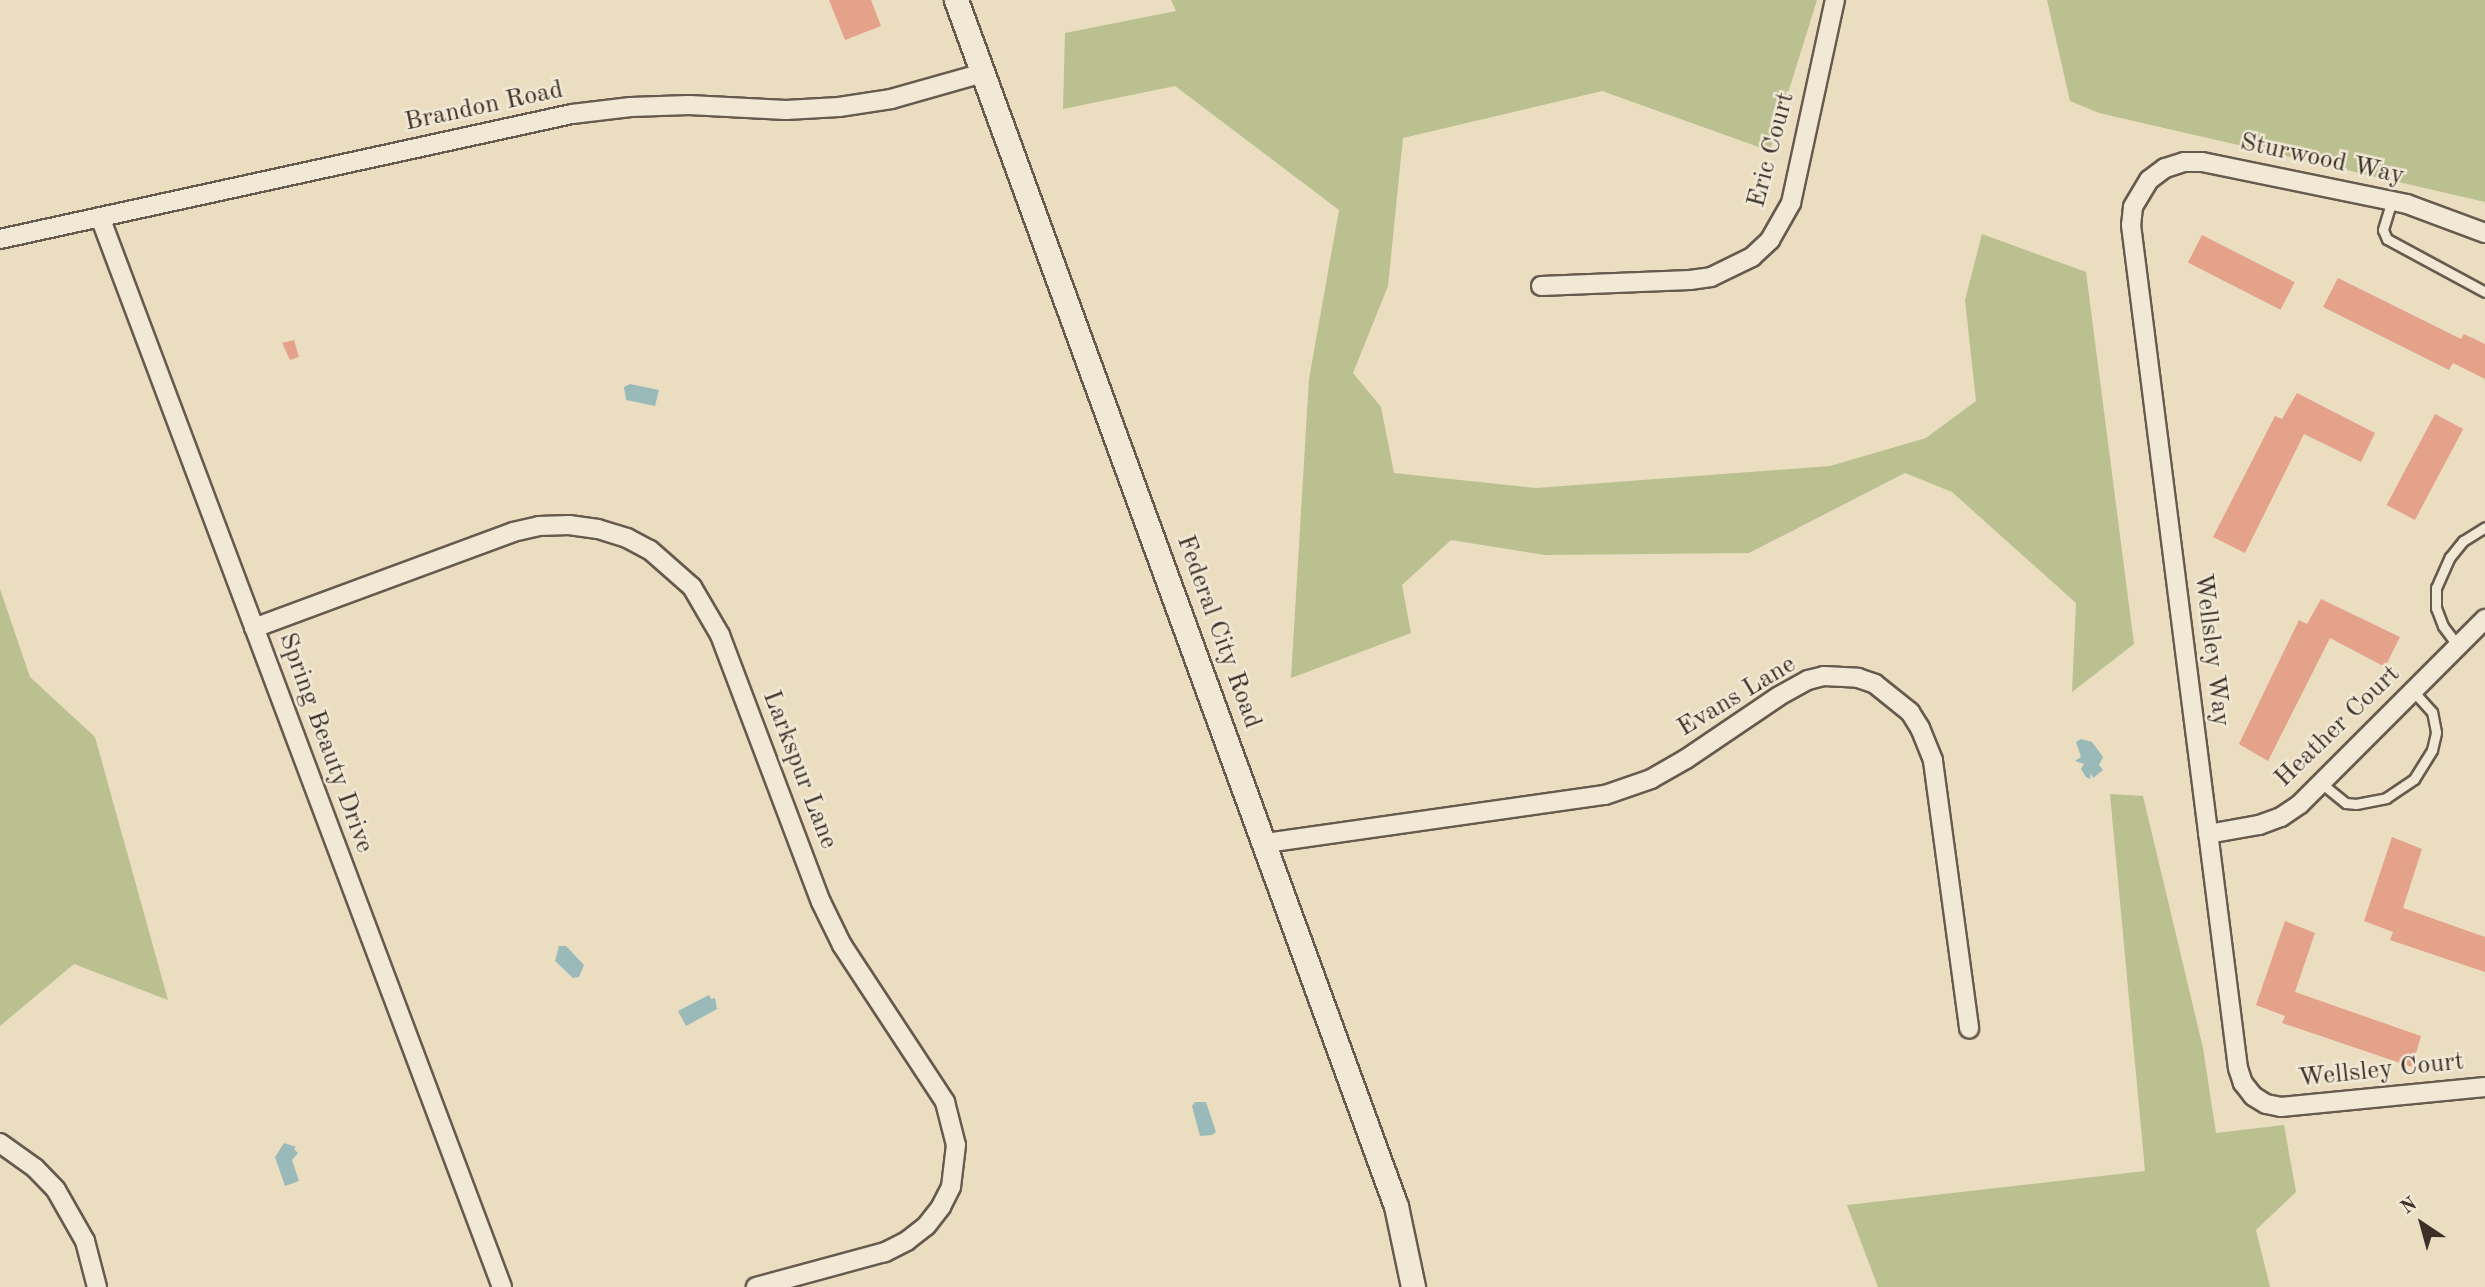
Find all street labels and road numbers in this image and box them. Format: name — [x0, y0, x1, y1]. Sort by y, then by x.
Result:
street label: Brandon Road — [402, 75, 566, 139]
street label: Eric Court — [1742, 89, 1802, 211]
street label: Sturwood Way — [2237, 127, 2407, 193]
street label: Federal City Road — [1169, 531, 1267, 733]
street label: Wellsley Way — [2186, 571, 2236, 729]
street label: Spring Beauty Drive — [271, 629, 379, 857]
street label: Evans Lane — [1672, 649, 1802, 745]
street label: Heather Court — [2269, 659, 2407, 795]
street label: Larkspur Lane — [754, 686, 844, 854]
street label: Wellsley Court — [2297, 1047, 2465, 1095]

